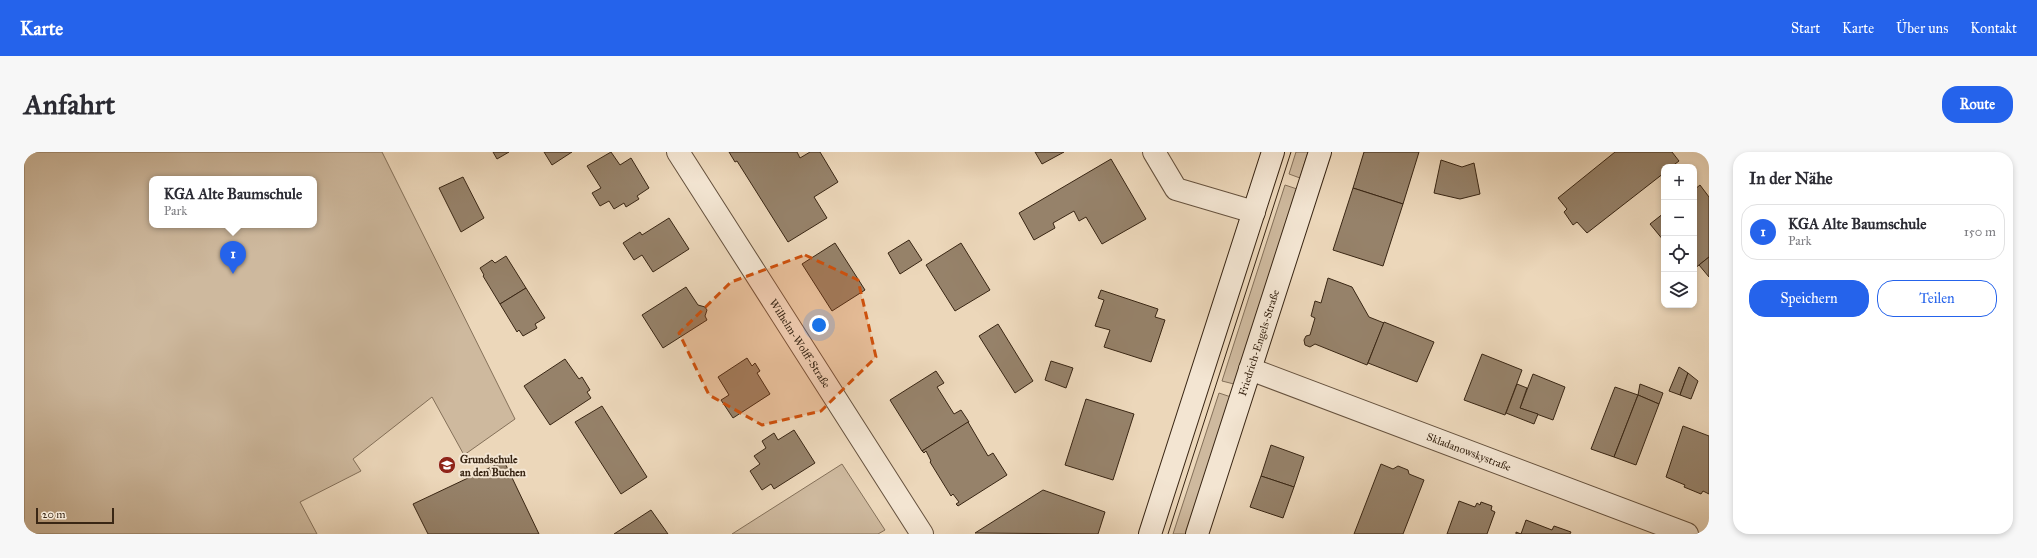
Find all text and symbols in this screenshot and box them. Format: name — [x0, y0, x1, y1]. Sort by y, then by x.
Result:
text: Karte — [20, 17, 63, 40]
text: Start — [1791, 20, 1820, 37]
text: Karte — [1842, 20, 1874, 37]
text: Über uns — [1896, 20, 1948, 37]
text: Kontakt — [1970, 20, 2017, 37]
button: Route — [1942, 86, 2013, 123]
text: Anfahrt — [24, 87, 115, 122]
map controls — [1661, 164, 1697, 308]
button: + — [1661, 164, 1697, 200]
text: In der Nähe — [1749, 168, 1833, 189]
popup — [149, 176, 317, 228]
text: KGA Alte Baumschule — [164, 185, 302, 203]
button: − — [1661, 200, 1697, 236]
text: Park — [164, 203, 187, 219]
text: KGA Alte Baumschule — [1788, 215, 1926, 233]
text: 1 — [1760, 224, 1766, 240]
text: 150 m — [1964, 224, 1996, 240]
text: Park — [1788, 233, 1812, 249]
button: locate — [1661, 236, 1697, 272]
pin: 1 — [220, 241, 246, 274]
button: layers — [1661, 272, 1697, 308]
button: Speichern — [1749, 280, 1869, 317]
button: Teilen — [1877, 280, 1997, 317]
street label: Friedrich-Engels-Straße — [1236, 288, 1282, 398]
street label: Wilhelm-Wolff-Straße — [767, 297, 833, 391]
your location — [809, 315, 829, 335]
street label: Skladanowskystraße — [1425, 430, 1513, 474]
place label: Grundschule an den Buchen — [460, 453, 526, 479]
school or university icon: Grundschule an den Buchen — [437, 455, 457, 475]
scale bar — [36, 506, 114, 525]
text: 20 m — [42, 508, 65, 521]

